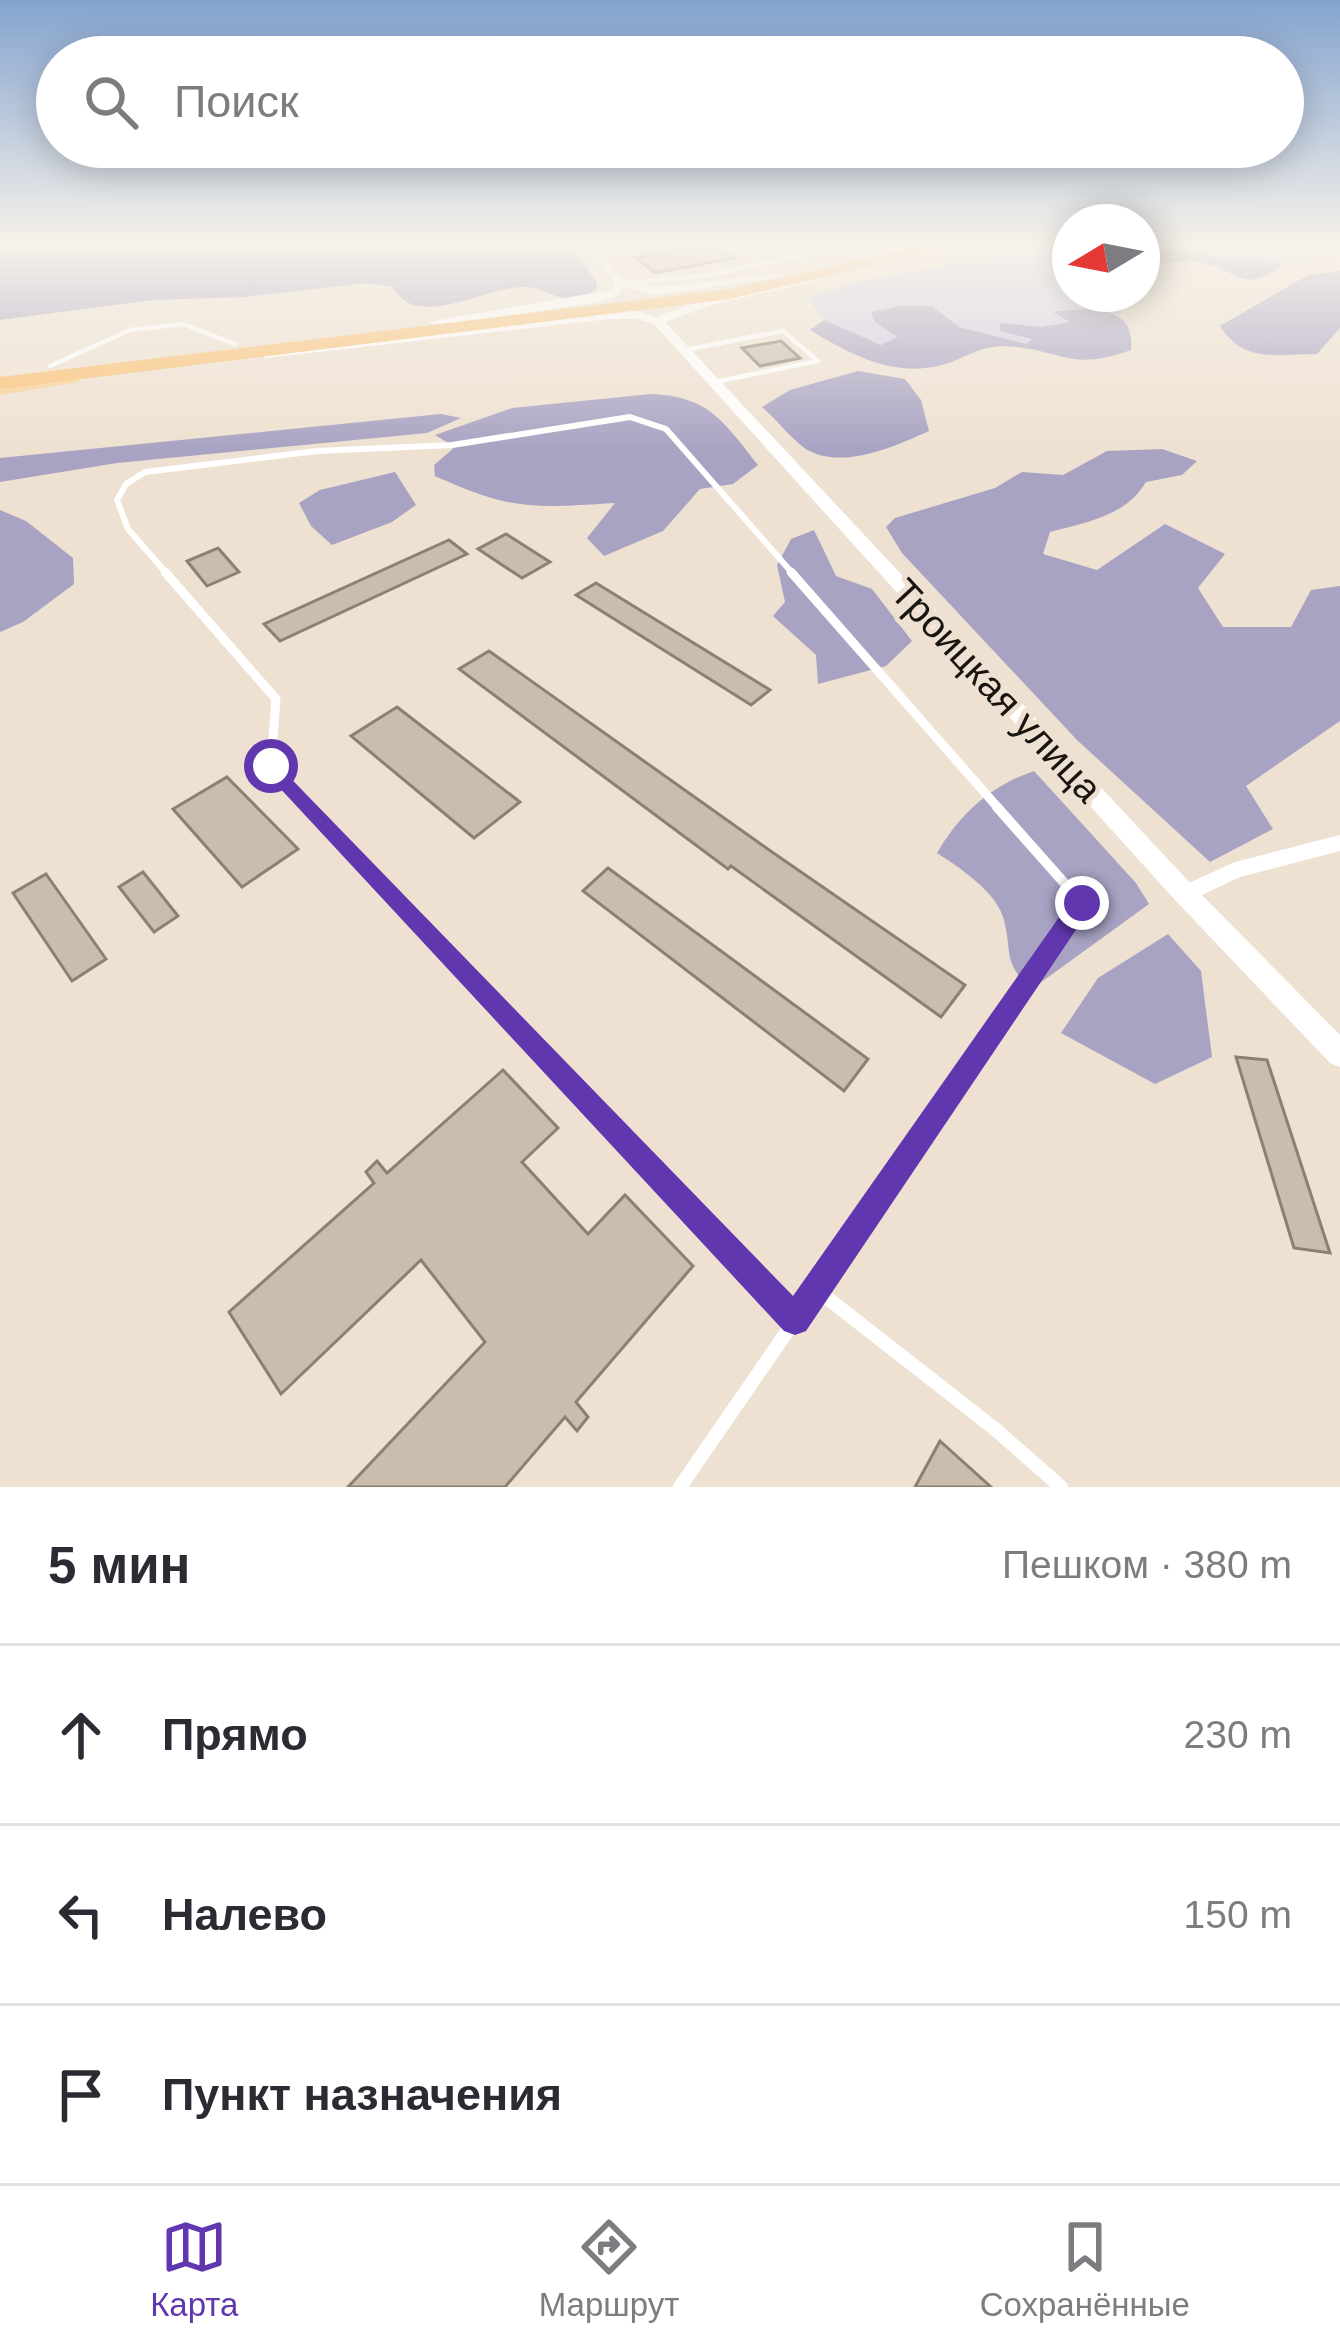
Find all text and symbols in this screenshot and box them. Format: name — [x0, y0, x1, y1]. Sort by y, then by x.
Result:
search box — [36, 36, 1304, 168]
icon: search — [78, 69, 144, 135]
text: Поиск — [174, 76, 299, 127]
north arrow — [1052, 204, 1160, 312]
street label: Троицкая улица — [883, 570, 1111, 811]
route start — [244, 739, 298, 793]
route end — [1055, 876, 1109, 930]
text: 5 мин — [48, 1537, 190, 1594]
text: Пешком · 380 m — [1002, 1543, 1292, 1586]
icon: ahead — [48, 1702, 114, 1768]
text: Прямо — [162, 1709, 308, 1760]
text: 230 m — [1184, 1713, 1292, 1756]
icon: left — [48, 1882, 114, 1948]
text: Налево — [162, 1889, 327, 1940]
text: 150 m — [1184, 1893, 1292, 1936]
icon: arrive — [48, 2062, 114, 2128]
text: Пункт назначения — [162, 2069, 562, 2120]
tab: Карта — [150, 2214, 238, 2324]
tab: Маршрут — [539, 2214, 679, 2324]
tab: Сохранённые — [980, 2214, 1190, 2324]

